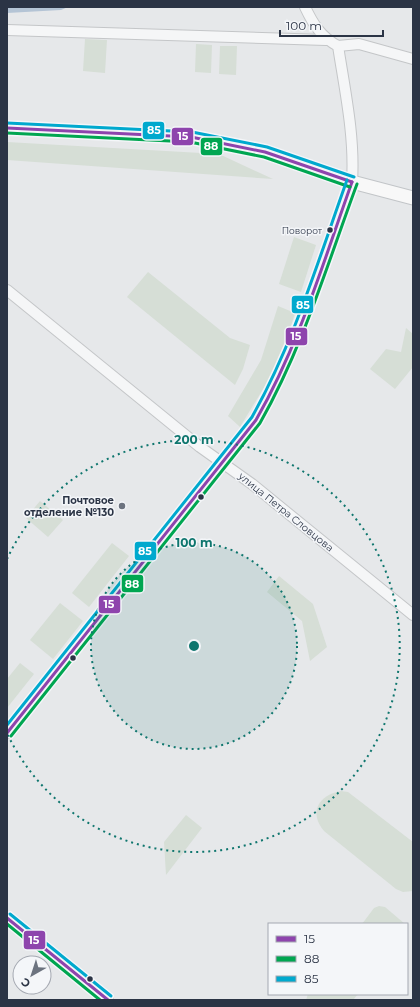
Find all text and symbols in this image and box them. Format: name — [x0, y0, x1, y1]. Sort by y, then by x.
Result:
scale bar — [280, 12, 383, 38]
text: 100 m — [286, 18, 322, 33]
line badge: 85 — [142, 121, 165, 140]
text: 85 — [147, 123, 161, 137]
line badge: 15 — [171, 127, 194, 146]
text: 15 — [178, 129, 189, 143]
line badge: 88 — [200, 137, 223, 156]
text: 88 — [204, 139, 218, 153]
place label: Поворот — [282, 225, 323, 236]
marker: Поворот — [325, 225, 335, 235]
line badge: 85 — [291, 295, 314, 314]
text: 85 — [296, 298, 310, 312]
line badge: 15 — [285, 327, 308, 346]
text: 15 — [291, 329, 302, 343]
text: 200 m — [174, 432, 214, 447]
street label: улица Петра Словцова — [235, 469, 336, 554]
unlabelled marker — [196, 492, 206, 502]
place label: Почтовое отделение №130 — [24, 494, 114, 519]
marker: Почтовое отделение №130 — [117, 501, 127, 511]
text: 100 m — [176, 535, 212, 550]
line badge: 85 — [134, 541, 157, 561]
text: 85 — [138, 544, 152, 558]
line badge: 88 — [121, 574, 144, 593]
text: 88 — [125, 577, 139, 591]
line badge: 15 — [98, 595, 121, 614]
text: 15 — [104, 597, 115, 611]
centre of rings — [187, 639, 201, 653]
unlabelled marker — [68, 653, 78, 663]
legend — [268, 923, 408, 995]
line badge: 15 — [23, 930, 46, 950]
text: 15 — [304, 931, 315, 946]
text: 15 — [29, 933, 40, 947]
text: 88 — [304, 951, 320, 966]
north arrow — [12, 955, 52, 995]
text: 85 — [304, 971, 319, 986]
unlabelled marker — [85, 974, 95, 984]
text: С — [18, 975, 33, 991]

